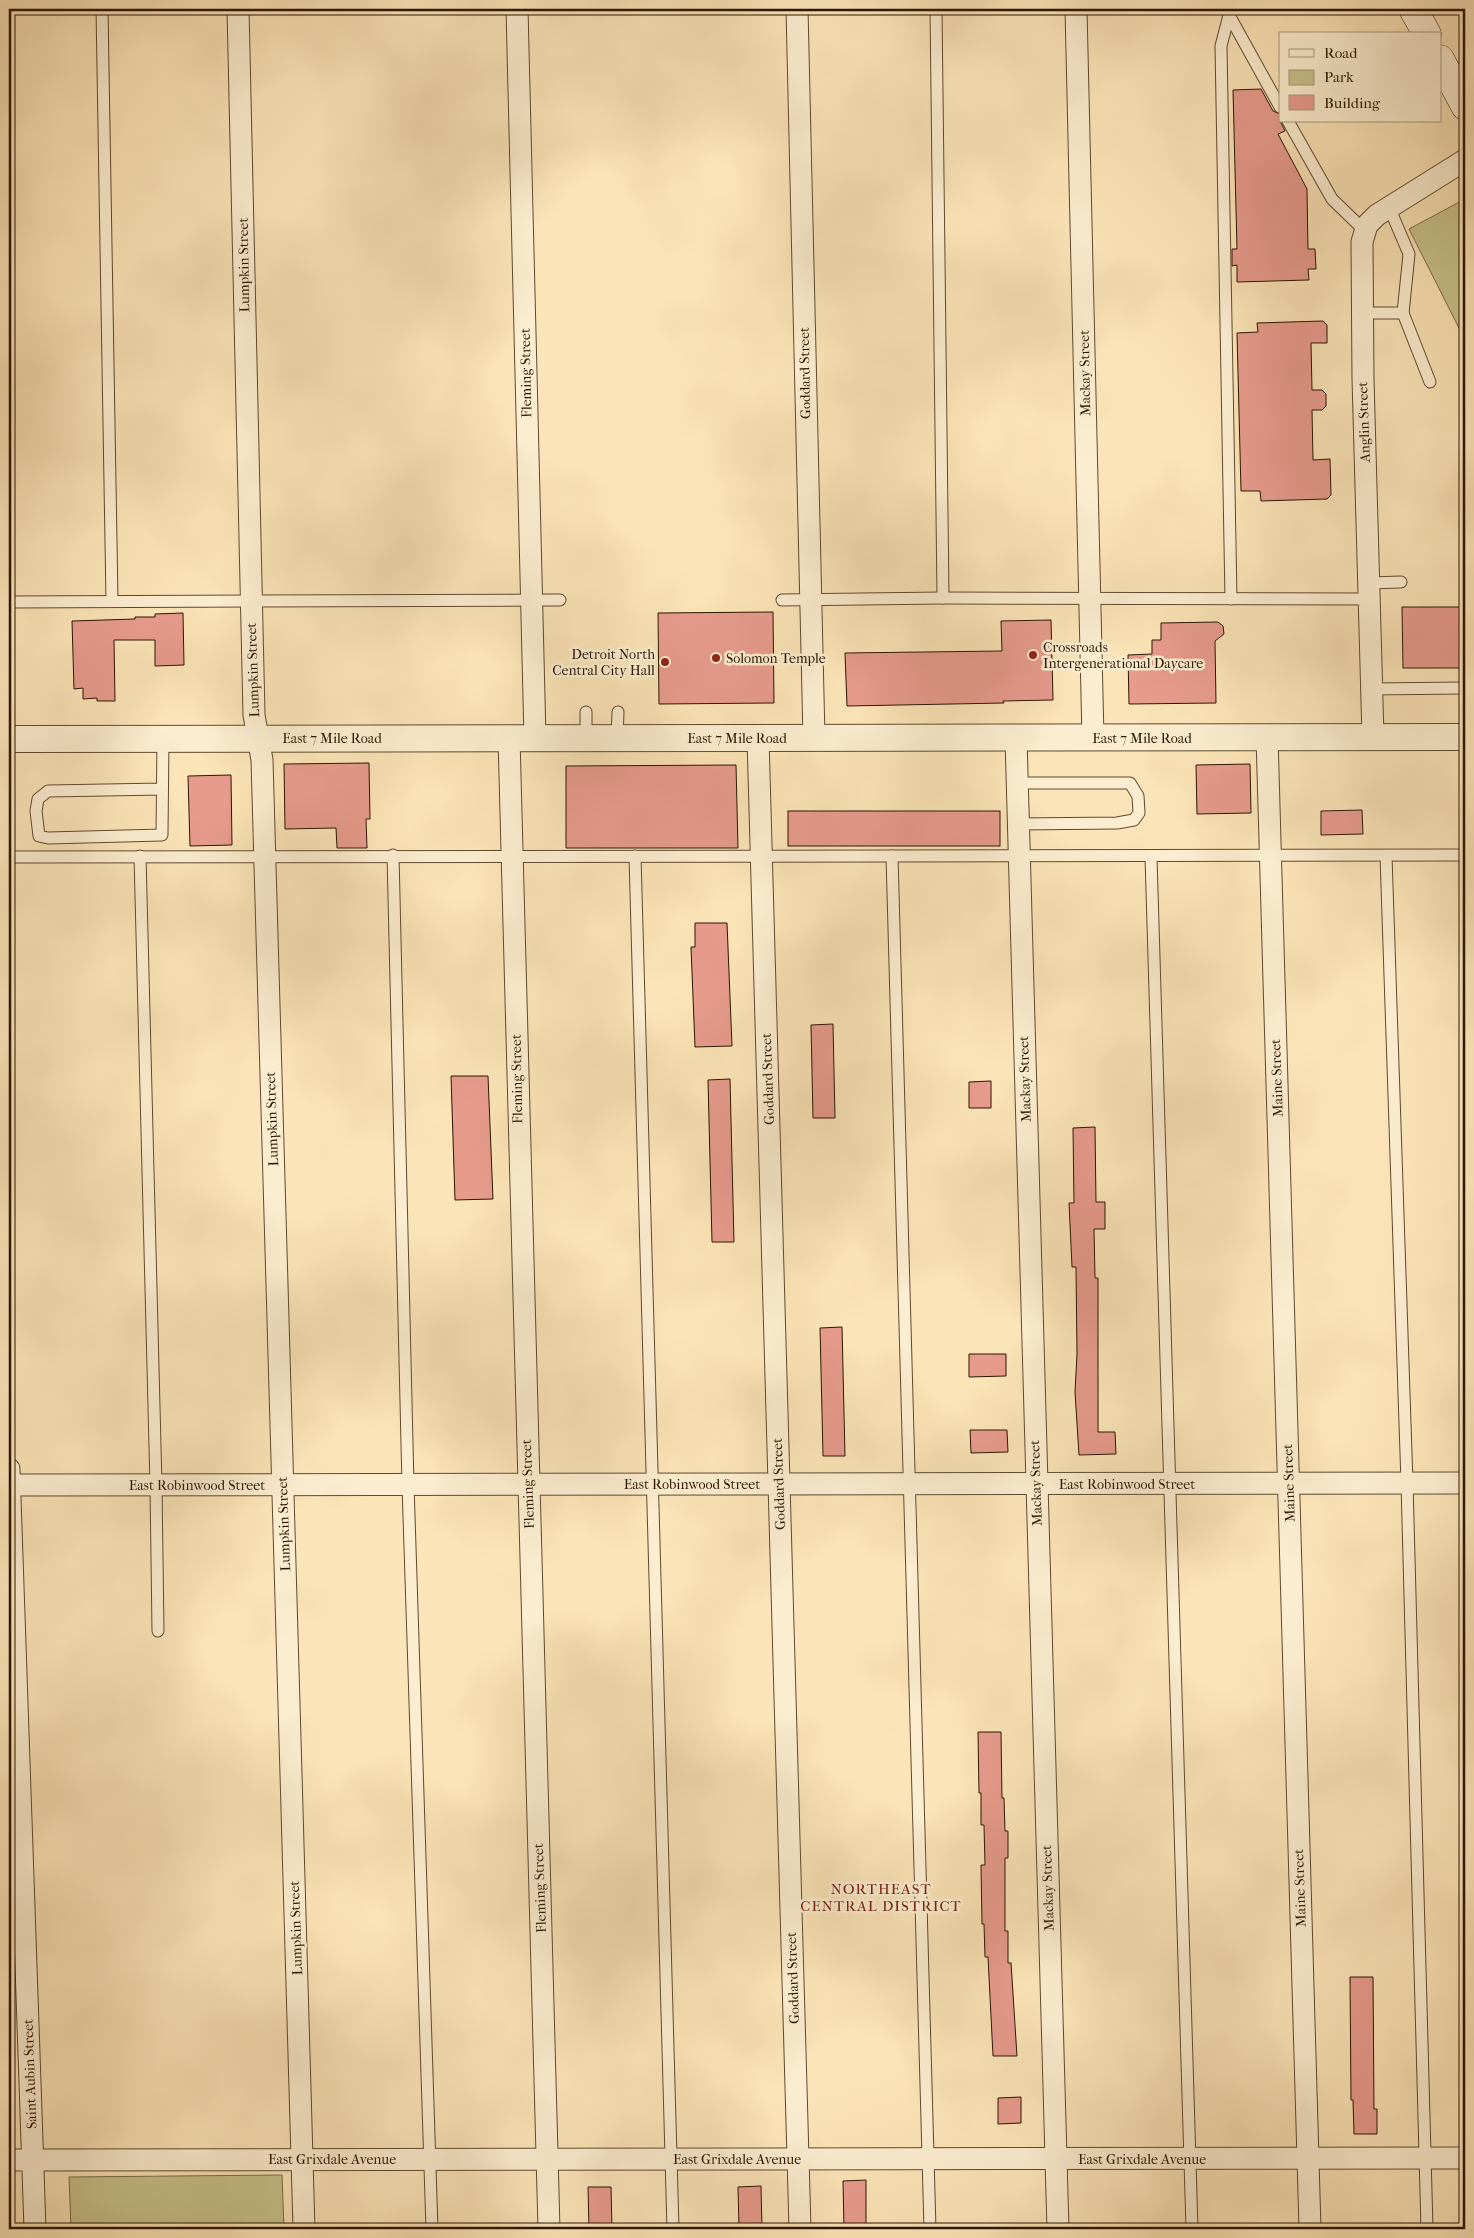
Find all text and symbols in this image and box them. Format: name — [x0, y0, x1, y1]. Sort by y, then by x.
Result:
legend — [1279, 32, 1442, 122]
text: Road — [1324, 44, 1358, 62]
text: Park — [1324, 68, 1354, 86]
text: Building — [1324, 94, 1381, 112]
street label: Lumpkin Street — [235, 217, 253, 313]
street label: Goddard Street — [796, 327, 814, 419]
street label: Fleming Street — [517, 328, 535, 418]
street label: Mackay Street — [1076, 330, 1094, 416]
street label: Anglin Street — [1354, 381, 1374, 464]
street label: Lumpkin Street — [243, 622, 263, 718]
place label: Crossroads Intergenerational Daycare — [1043, 639, 1203, 672]
place label: Detroit North Central City Hall — [552, 646, 655, 679]
marker: Crossroads Intergenerational Daycare — [1027, 649, 1039, 661]
place label: Solomon Temple — [726, 650, 826, 667]
marker: Solomon Temple — [710, 652, 722, 664]
marker: Detroit North Central City Hall — [659, 656, 671, 668]
street label: East 7 Mile Road — [282, 730, 382, 747]
street label: East 7 Mile Road — [687, 730, 787, 747]
street label: East 7 Mile Road — [1092, 730, 1192, 747]
street label: Goddard Street — [758, 1033, 778, 1125]
street label: Fleming Street — [508, 1034, 526, 1124]
street label: Mackay Street — [1015, 1036, 1035, 1122]
street label: Maine Street — [1267, 1039, 1287, 1117]
street label: Lumpkin Street — [262, 1071, 282, 1167]
street label: Goddard Street — [769, 1438, 789, 1530]
street label: Fleming Street — [518, 1439, 538, 1529]
street label: Mackay Street — [1026, 1440, 1046, 1526]
street label: Maine Street — [1279, 1444, 1299, 1522]
street label: Lumpkin Street — [274, 1476, 294, 1572]
street label: East Robinwood Street — [624, 1476, 760, 1493]
street label: East Robinwood Street — [1059, 1476, 1195, 1493]
street label: East Robinwood Street — [129, 1477, 265, 1494]
street label: Fleming Street — [530, 1843, 550, 1933]
street label: Mackay Street — [1038, 1845, 1058, 1931]
street label: Maine Street — [1290, 1849, 1310, 1927]
street label: Lumpkin Street — [286, 1880, 306, 1976]
district label: NORTHEAST CENTRAL DISTRICT — [800, 1880, 962, 1915]
street label: Goddard Street — [783, 1932, 803, 2024]
street label: Saint Aubin Street — [20, 2019, 40, 2129]
street label: East Grixdale Avenue — [268, 2151, 396, 2168]
street label: East Grixdale Avenue — [673, 2151, 801, 2168]
street label: East Grixdale Avenue — [1078, 2151, 1206, 2168]

